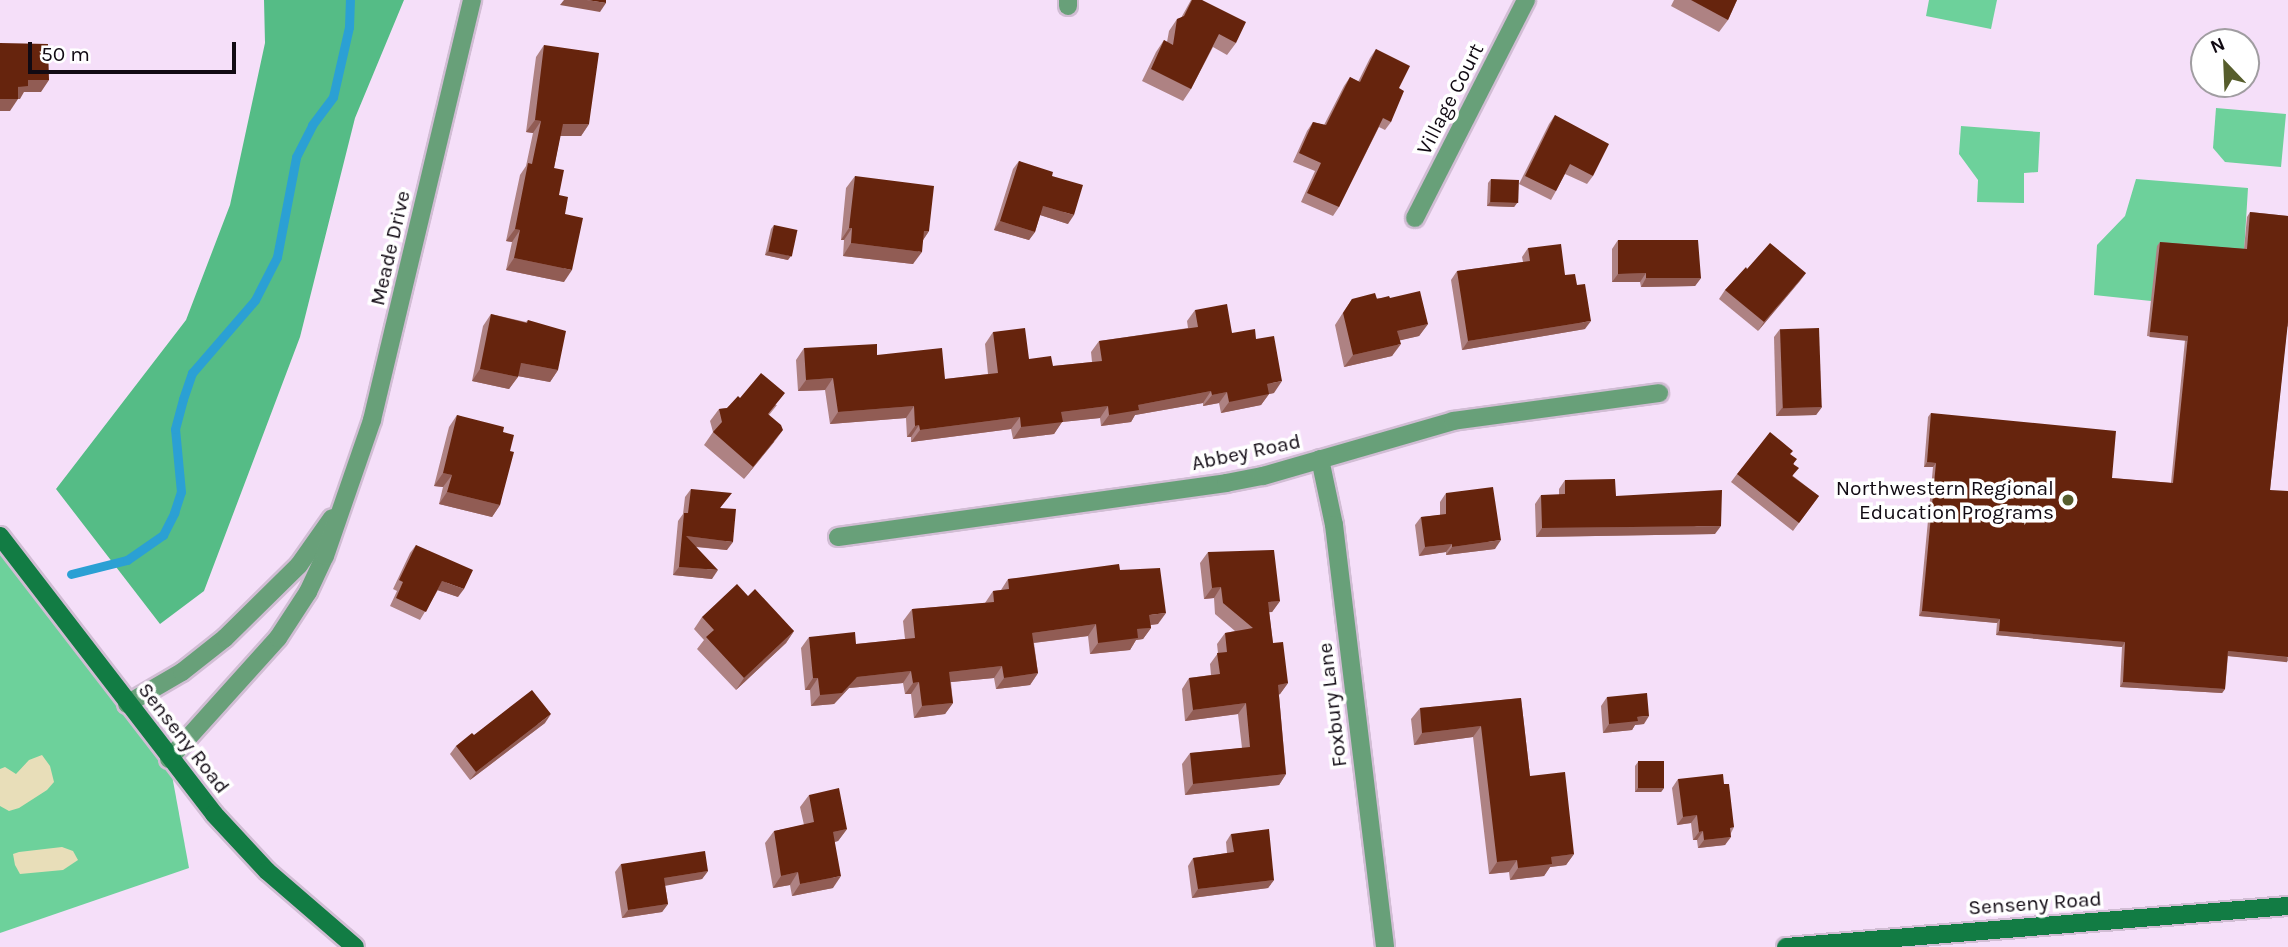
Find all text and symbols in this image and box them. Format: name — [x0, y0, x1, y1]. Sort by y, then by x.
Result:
scale bar — [32, 28, 240, 72]
north arrow — [2190, 28, 2260, 98]
text: N — [2207, 33, 2228, 58]
street label: Village Court — [1411, 39, 1489, 159]
text: 50 m — [41, 42, 90, 66]
street label: Meade Drive — [365, 188, 415, 308]
street label: Abbey Road — [1189, 428, 1303, 476]
place label: Northwestern Regional Education Programs — [1836, 475, 2054, 525]
marker: Northwestern Regional Education Programs — [2060, 492, 2076, 508]
street label: Foxbury Lane — [1312, 641, 1352, 769]
street label: Senseny Road — [133, 678, 235, 798]
street label: Senseny Road — [1967, 886, 2103, 920]

